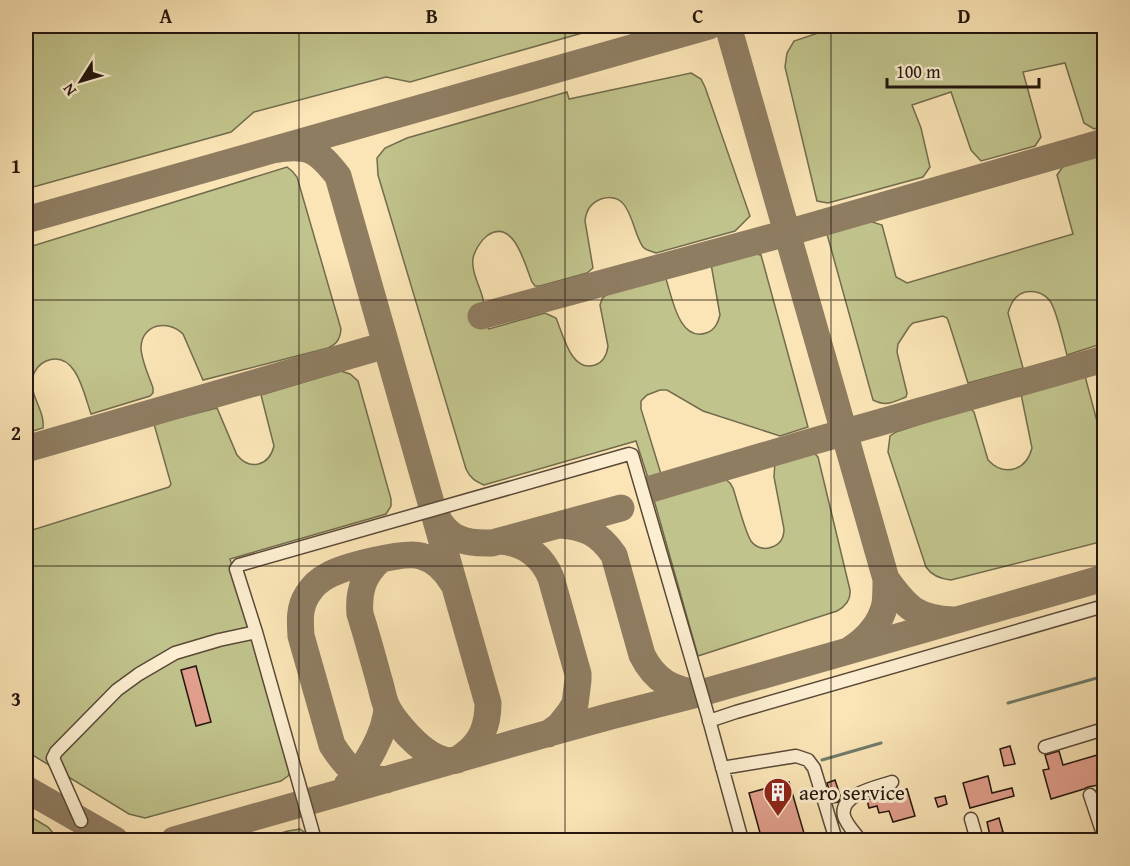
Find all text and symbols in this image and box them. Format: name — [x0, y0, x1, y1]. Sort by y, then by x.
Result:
text: A — [160, 1, 173, 30]
text: B — [426, 1, 438, 30]
text: C — [692, 1, 704, 30]
text: D — [957, 1, 971, 30]
north arrow — [51, 51, 111, 111]
scale bar — [887, 51, 1038, 89]
text: 100 m — [896, 58, 941, 85]
text: N — [56, 78, 82, 102]
text: 1 — [11, 151, 21, 180]
text: 2 — [11, 418, 21, 447]
text: 3 — [11, 684, 21, 713]
building icon: aero service — [762, 776, 794, 818]
place label: aero service — [799, 777, 905, 808]

